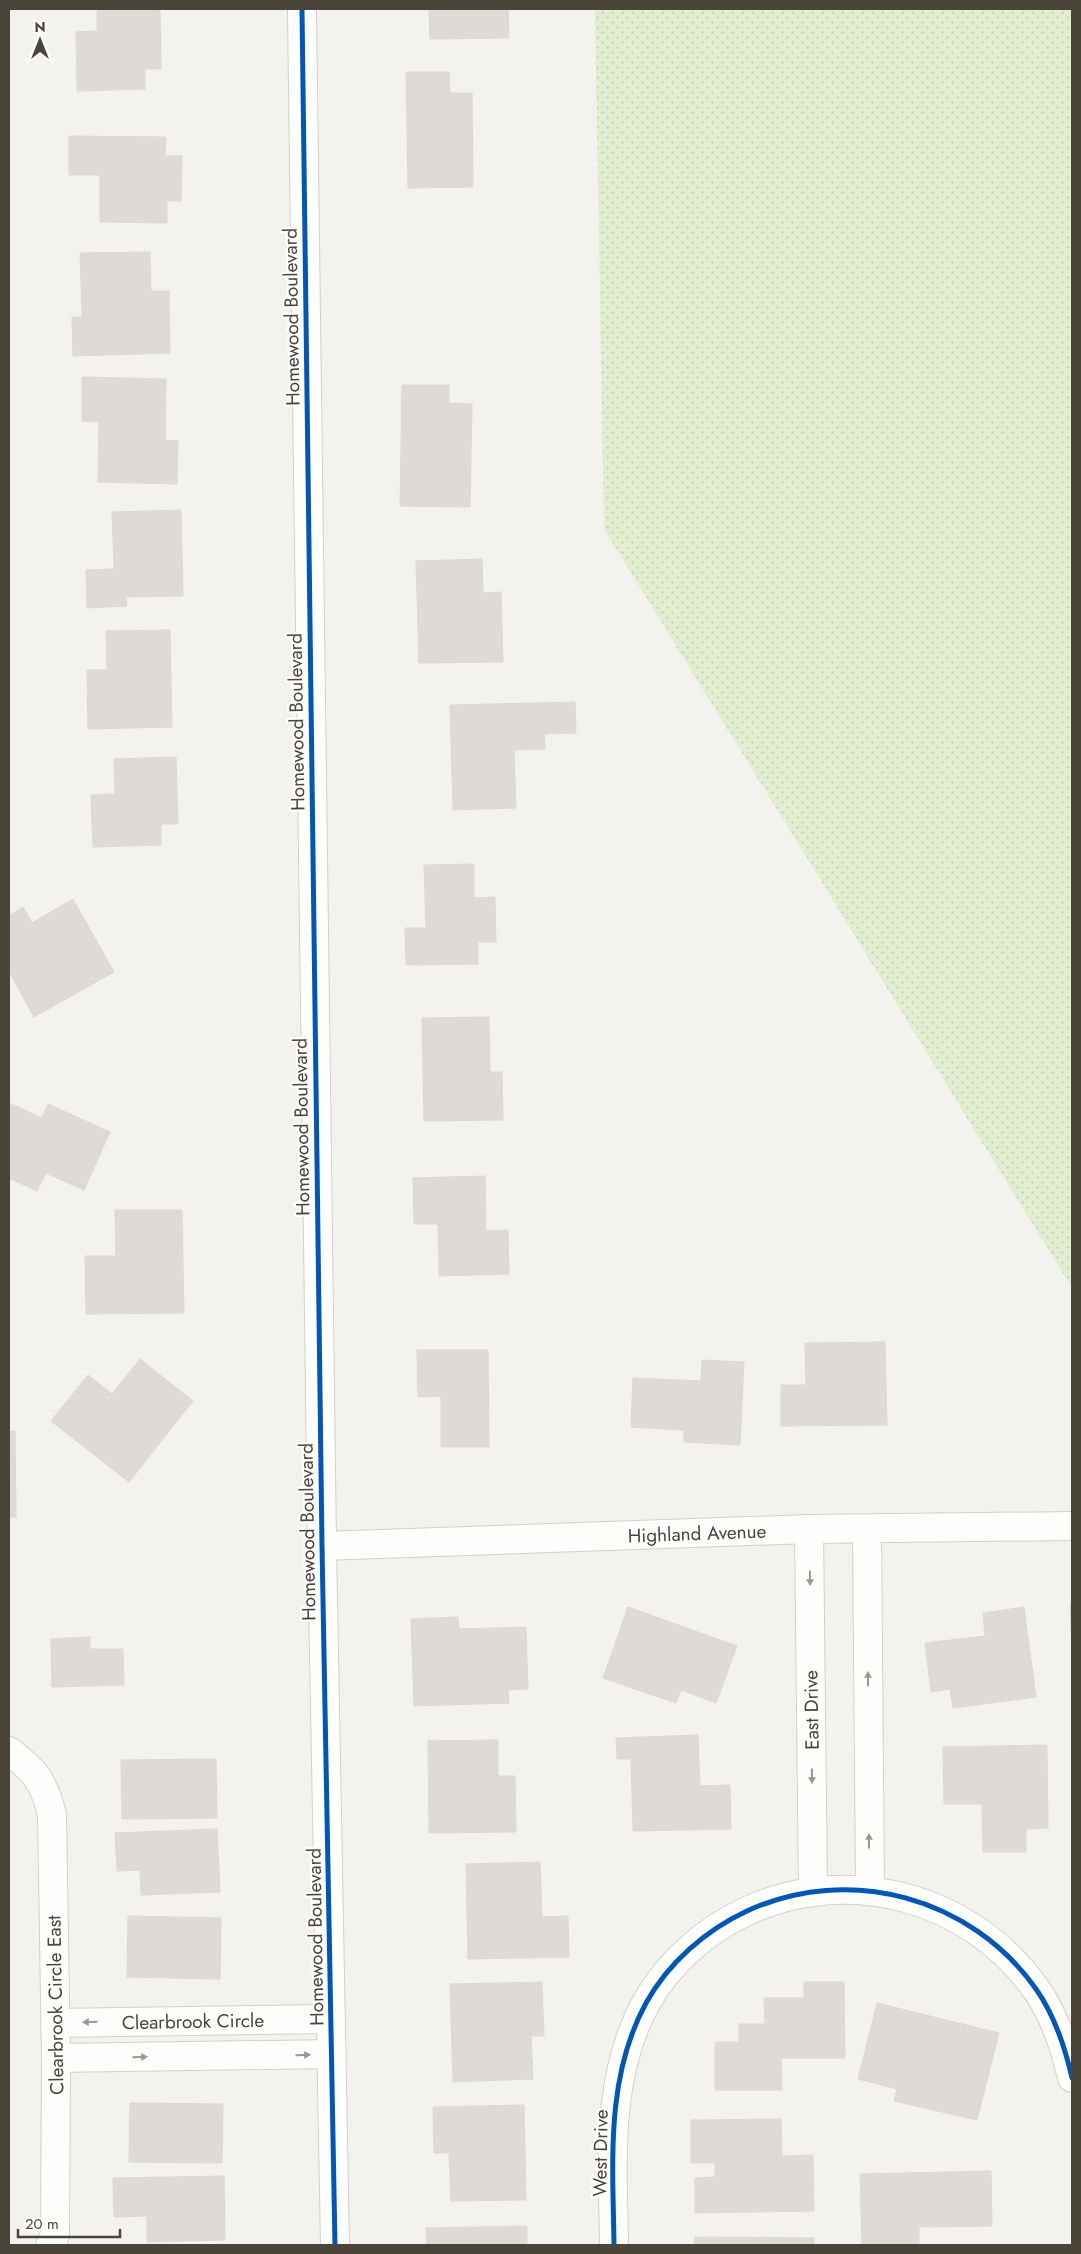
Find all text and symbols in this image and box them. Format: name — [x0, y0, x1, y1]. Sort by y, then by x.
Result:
north arrow — [15, 15, 65, 65]
text: N — [34, 17, 46, 37]
street label: Homewood Boulevard — [276, 228, 307, 406]
street label: Homewood Boulevard — [281, 633, 312, 811]
street label: Homewood Boulevard — [286, 1038, 317, 1216]
street label: Homewood Boulevard — [292, 1443, 323, 1621]
street label: Highland Avenue — [627, 1518, 767, 1549]
one-way arrow — [806, 1570, 814, 1586]
street label: East Drive — [797, 1670, 826, 1750]
one-way arrow — [864, 1671, 872, 1687]
one-way arrow — [808, 1768, 816, 1784]
one-way arrow — [865, 1833, 873, 1849]
street label: Homewood Boulevard — [300, 1848, 331, 2026]
street label: Clearbrook Circle East — [40, 1915, 71, 2095]
street label: Clearbrook Circle — [122, 2007, 265, 2036]
one-way arrow — [82, 2018, 98, 2026]
one-way arrow — [295, 2051, 311, 2059]
one-way arrow — [132, 2053, 148, 2061]
street label: West Drive — [586, 2109, 615, 2197]
scale bar — [18, 2206, 120, 2238]
text: 20 m — [25, 2213, 59, 2235]

